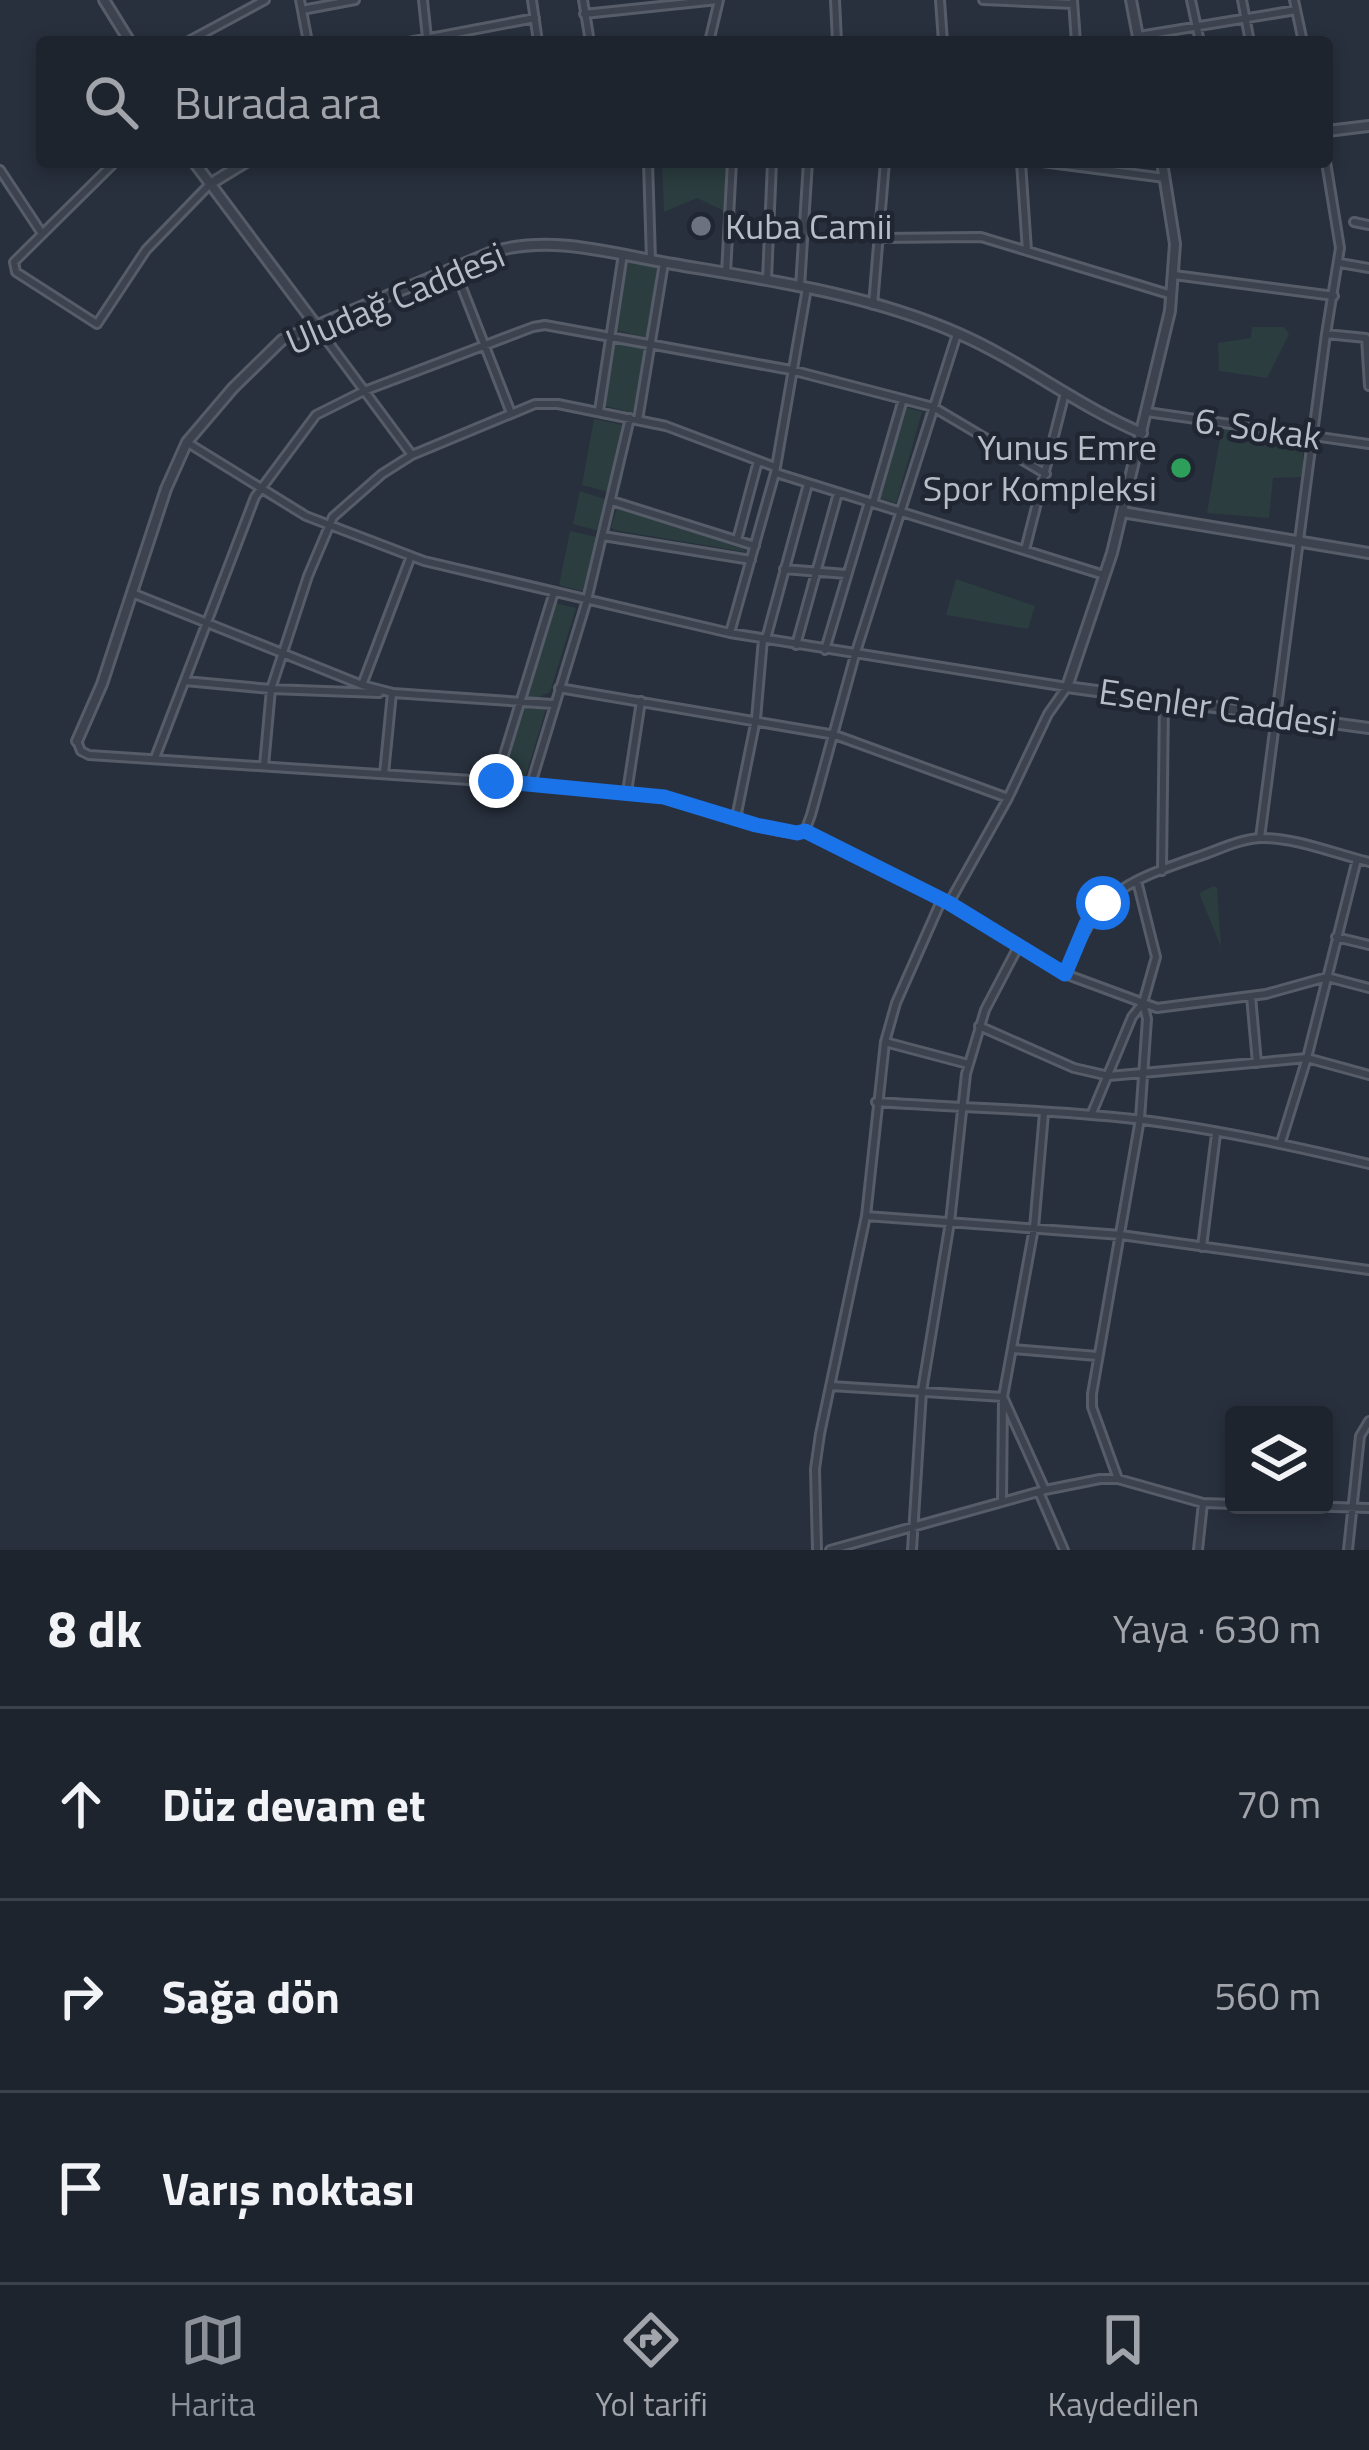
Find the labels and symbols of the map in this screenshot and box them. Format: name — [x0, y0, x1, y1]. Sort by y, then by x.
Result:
place label: Kuba Camii — [725, 198, 893, 253]
marker: Kuba Camii — [688, 213, 714, 239]
street label: Uludağ Caddesi — [277, 227, 513, 368]
street label: 6. Sokak — [1191, 391, 1325, 464]
place label: Yunus Emre Spor Kompleksi — [923, 419, 1157, 515]
marker: Yunus Emre Spor Kompleksi — [1168, 455, 1194, 481]
street label: Esenler Caddesi — [1096, 663, 1341, 750]
route end — [469, 754, 523, 808]
route start — [1076, 876, 1130, 930]

